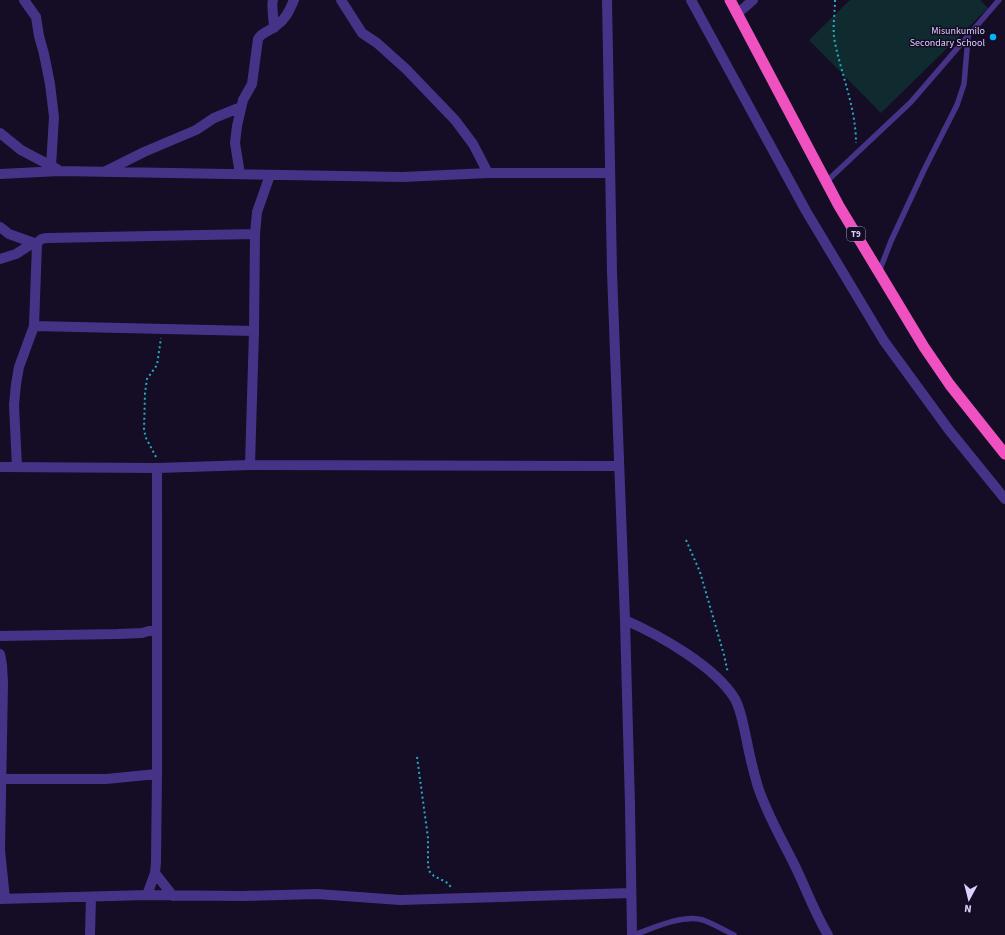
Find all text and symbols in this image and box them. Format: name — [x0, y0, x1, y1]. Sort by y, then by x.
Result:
place label: Misunkumilo Secondary School — [910, 24, 985, 50]
marker: Misunkumilo Secondary School — [988, 32, 998, 42]
road number: T9 — [847, 227, 865, 241]
north arrow — [949, 879, 989, 919]
text: N — [963, 901, 972, 916]

